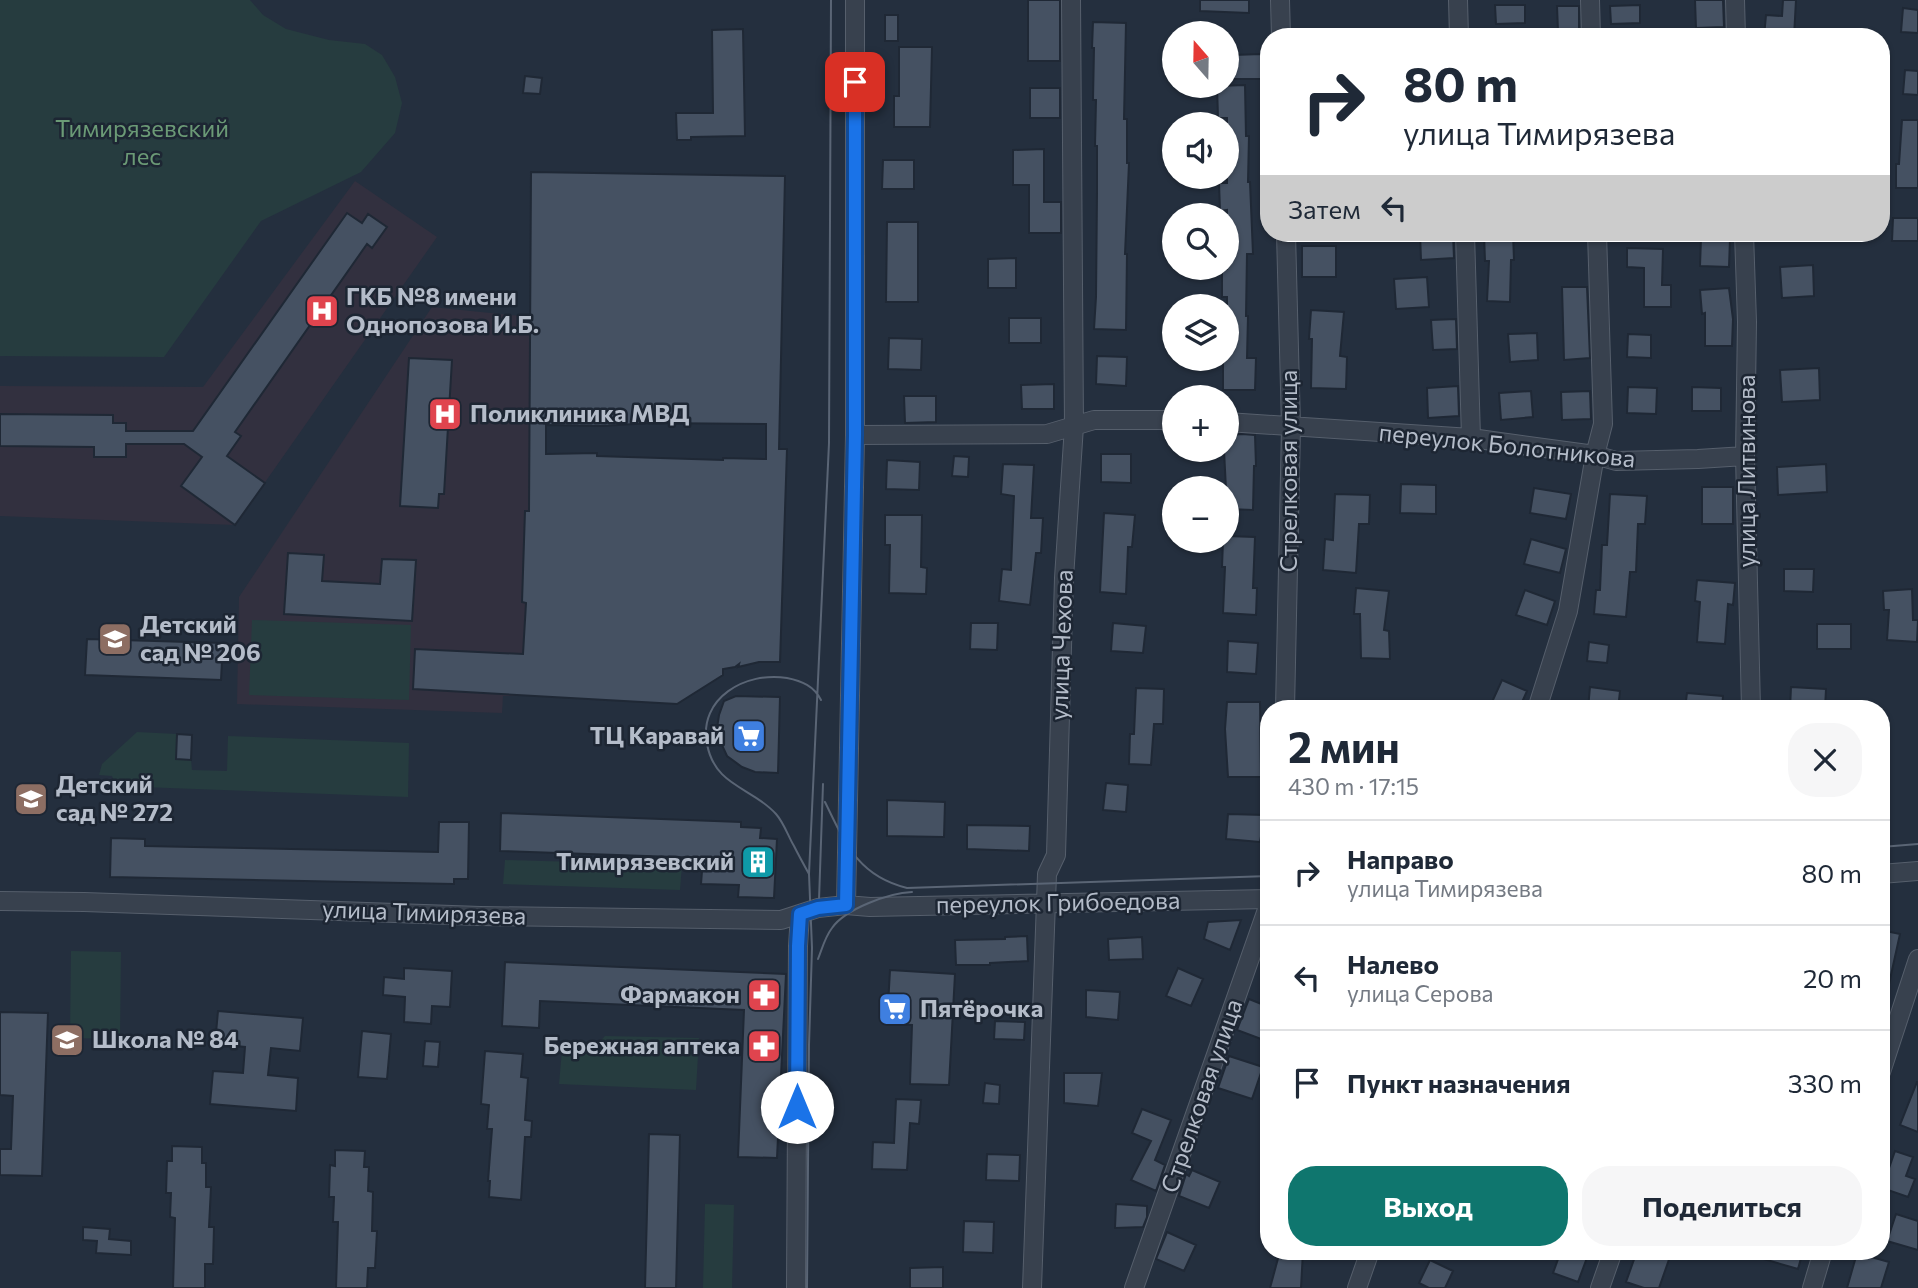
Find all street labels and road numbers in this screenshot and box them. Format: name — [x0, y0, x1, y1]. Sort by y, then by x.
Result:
street label: Стрелковая улица — [1273, 370, 1302, 572]
street label: улица Литвинова — [1731, 374, 1760, 568]
street label: переулок Болотникова — [1377, 417, 1637, 472]
street label: улица Чехова — [1043, 569, 1078, 721]
street label: переулок Грибоедова — [936, 885, 1180, 918]
street label: улица Тимирязева — [321, 893, 527, 930]
street label: Стрелковая улица — [1154, 995, 1247, 1196]

